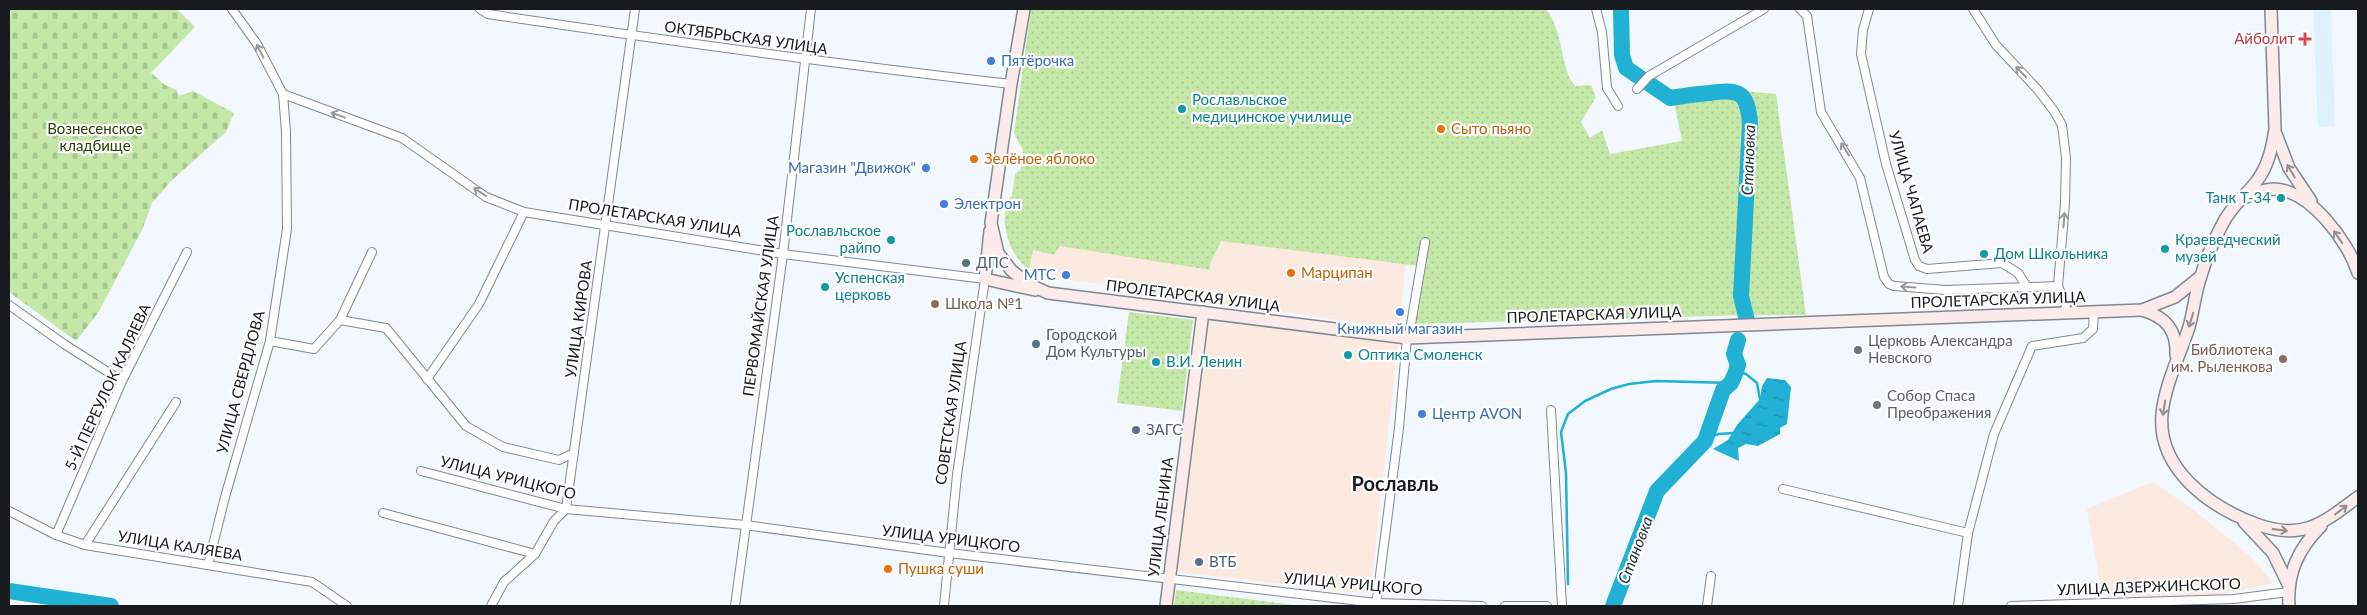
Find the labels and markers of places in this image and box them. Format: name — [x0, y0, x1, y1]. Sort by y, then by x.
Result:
place label: Айболит — [2234, 29, 2295, 47]
marker: Айболит — [2299, 33, 2311, 45]
place label: Пятёрочка — [1001, 51, 1074, 69]
marker: Пятёрочка — [985, 55, 997, 67]
place label: Рославльское медицинское училище — [1192, 90, 1352, 125]
marker: Рославльское медицинское училище — [1176, 103, 1188, 115]
place label: Сыто пьяно — [1451, 119, 1531, 137]
marker: Сыто пьяно — [1435, 123, 1447, 135]
place label: Зелёное яблоко — [984, 149, 1095, 167]
marker: Зелёное яблоко — [968, 153, 980, 165]
place label: Магазин "Движок" — [788, 158, 916, 176]
marker: Магазин "Движок" — [920, 162, 932, 174]
place label: Танк Т-34 — [2205, 188, 2271, 206]
marker: Танк Т-34 — [2275, 192, 2287, 204]
place label: Электрон — [954, 194, 1021, 212]
marker: Электрон — [938, 198, 950, 210]
place label: Рославльское райпо — [786, 221, 881, 256]
place label: Краеведческий музей — [2175, 230, 2281, 265]
marker: Рославльское райпо — [885, 234, 897, 246]
marker: Краеведческий музей — [2159, 243, 2171, 255]
place label: Дом Школьника — [1994, 244, 2108, 262]
marker: Дом Школьника — [1978, 248, 1990, 260]
place label: ДПС — [976, 253, 1009, 271]
marker: ДПС — [960, 257, 972, 269]
place label: Марципан — [1301, 263, 1373, 281]
place label: МТС — [1024, 265, 1056, 283]
marker: Марципан — [1285, 267, 1297, 279]
place label: Успенская церковь — [835, 268, 905, 303]
marker: МТС — [1060, 269, 1072, 281]
marker: Успенская церковь — [819, 281, 831, 293]
place label: Школа №1 — [945, 294, 1023, 312]
marker: Школа №1 — [929, 298, 941, 310]
marker: Книжный магазин — [1394, 306, 1406, 318]
place label: Книжный магазин — [1337, 319, 1463, 337]
place label: Городской Дом Культуры — [1046, 325, 1146, 360]
place label: Церковь Александра Невского — [1868, 331, 2013, 366]
marker: Городской Дом Культуры — [1030, 338, 1042, 350]
place label: Библиотека им. Рыленкова — [2171, 340, 2273, 375]
marker: Церковь Александра Невского — [1852, 344, 1864, 356]
place label: Оптика Смоленск — [1358, 345, 1483, 363]
marker: Оптика Смоленск — [1342, 349, 1354, 361]
place label: В.И. Ленин — [1166, 352, 1242, 370]
marker: Библиотека им. Рыленкова — [2277, 353, 2289, 365]
marker: В.И. Ленин — [1150, 356, 1162, 368]
place label: Собор Спаса Преображения — [1887, 386, 1991, 421]
marker: Собор Спаса Преображения — [1871, 399, 1883, 411]
place label: Центр AVON — [1432, 404, 1522, 422]
marker: Центр AVON — [1416, 408, 1428, 420]
place label: ЗАГС — [1146, 420, 1182, 438]
marker: ЗАГС — [1130, 424, 1142, 436]
place label: ВТБ — [1209, 552, 1237, 570]
marker: ВТБ — [1193, 556, 1205, 568]
place label: Пушка суши — [898, 559, 984, 577]
marker: Пушка суши — [882, 563, 894, 575]

